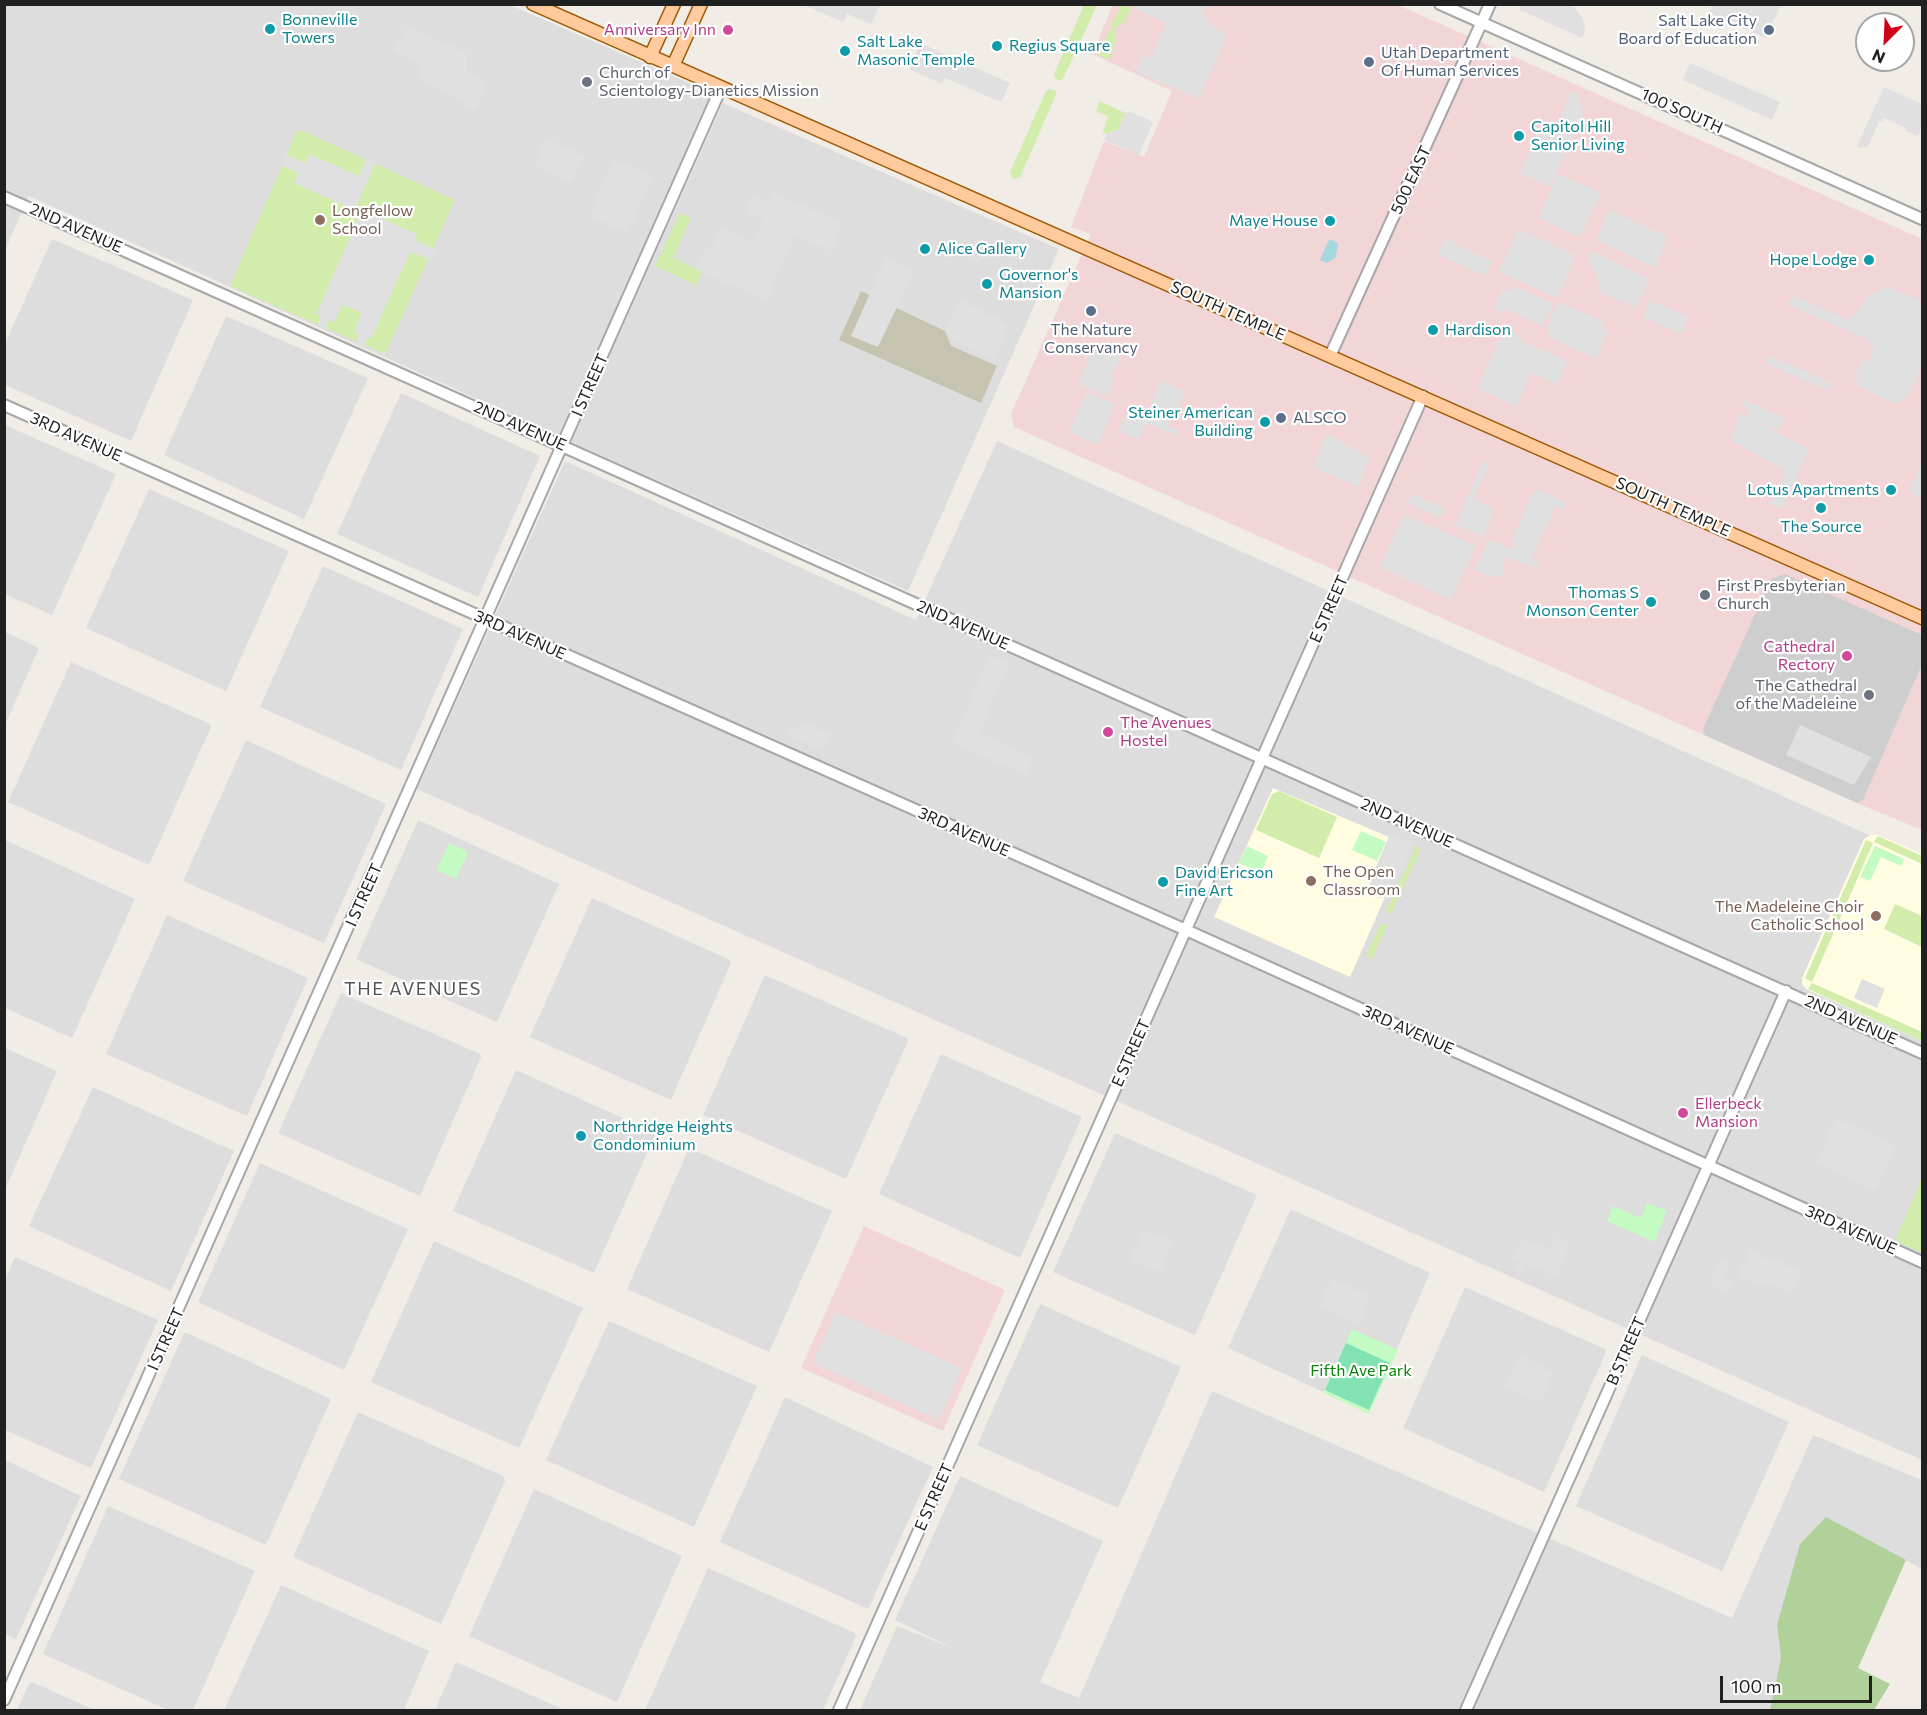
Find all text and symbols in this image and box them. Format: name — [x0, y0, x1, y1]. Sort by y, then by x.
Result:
place label: Bonneville Towers — [282, 10, 357, 48]
place label: Salt Lake City Board of Education — [1618, 11, 1757, 49]
north arrow — [1855, 12, 1915, 72]
place label: Anniversary Inn — [604, 20, 716, 40]
marker: Bonneville Towers — [263, 22, 277, 36]
marker: Anniversary Inn — [721, 23, 735, 37]
marker: Salt Lake City Board of Education — [1762, 23, 1776, 37]
place label: Salt Lake Masonic Temple — [857, 32, 975, 70]
place label: Regius Square — [1009, 36, 1110, 56]
marker: Regius Square — [990, 39, 1004, 53]
place label: Utah Department Of Human Services — [1381, 43, 1519, 81]
marker: Salt Lake Masonic Temple — [838, 44, 852, 58]
text: N — [1869, 46, 1888, 68]
marker: Utah Department Of Human Services — [1362, 55, 1376, 69]
place label: Church of Scientology-Dianetics Mission — [599, 63, 819, 101]
marker: Church of Scientology-Dianetics Mission — [580, 75, 594, 89]
street label: 100 SOUTH — [1638, 85, 1726, 137]
place label: Capitol Hill Senior Living — [1531, 117, 1625, 155]
marker: Capitol Hill Senior Living — [1512, 129, 1526, 143]
street label: 500 EAST — [1387, 143, 1435, 217]
street label: 2ND AVENUE — [27, 199, 125, 257]
place label: Longfellow School — [332, 201, 413, 239]
place label: Maye House — [1229, 211, 1318, 231]
marker: Longfellow School — [313, 213, 327, 227]
marker: Maye House — [1323, 214, 1337, 228]
place label: Alice Gallery — [937, 239, 1027, 259]
marker: Alice Gallery — [918, 242, 932, 256]
place label: Hope Lodge — [1770, 250, 1857, 270]
marker: Hope Lodge — [1862, 253, 1876, 267]
place label: Governor's Mansion — [999, 265, 1078, 303]
marker: Governor's Mansion — [980, 277, 994, 291]
street label: SOUTH TEMPLE — [1168, 277, 1288, 345]
marker: The Nature Conservancy — [1084, 304, 1098, 318]
place label: The Nature Conservancy — [1044, 320, 1138, 358]
place label: Hardison — [1445, 320, 1511, 340]
marker: Hardison — [1426, 323, 1440, 337]
street label: I STREET — [568, 351, 612, 419]
street label: 2ND AVENUE — [471, 397, 569, 455]
place label: Steiner American Building — [1128, 403, 1253, 441]
street label: 3RD AVENUE — [27, 408, 125, 466]
place label: ALSCO — [1293, 408, 1347, 428]
marker: ALSCO — [1274, 411, 1288, 425]
marker: Steiner American Building — [1258, 415, 1272, 429]
street label: SOUTH TEMPLE — [1613, 473, 1733, 541]
place label: Lotus Apartments — [1747, 480, 1879, 500]
marker: Lotus Apartments — [1884, 483, 1898, 497]
marker: The Source — [1814, 501, 1828, 515]
place label: The Source — [1780, 517, 1862, 537]
street label: E STREET — [1306, 572, 1352, 646]
place label: First Presbyterian Church — [1717, 576, 1846, 614]
place label: Thomas S Monson Center — [1526, 583, 1639, 621]
marker: First Presbyterian Church — [1698, 588, 1712, 602]
marker: Thomas S Monson Center — [1644, 595, 1658, 609]
street label: 2ND AVENUE — [914, 596, 1012, 654]
street label: 3RD AVENUE — [471, 606, 569, 664]
place label: Cathedral Rectory — [1764, 637, 1835, 675]
marker: Cathedral Rectory — [1840, 649, 1854, 663]
place label: The Cathedral of the Madeleine — [1736, 676, 1857, 714]
marker: The Cathedral of the Madeleine — [1862, 688, 1876, 702]
place label: The Avenues Hostel — [1120, 713, 1212, 751]
marker: The Avenues Hostel — [1101, 725, 1115, 739]
street label: 2ND AVENUE — [1358, 794, 1456, 852]
street label: 3RD AVENUE — [915, 803, 1013, 861]
street label: I STREET — [342, 861, 386, 929]
place label: The Open Classroom — [1323, 862, 1400, 900]
place label: David Ericson Fine Art — [1175, 863, 1274, 901]
marker: The Open Classroom — [1304, 874, 1318, 888]
marker: David Ericson Fine Art — [1156, 875, 1170, 889]
place label: The Madeleine Choir Catholic School — [1714, 897, 1864, 935]
marker: The Madeleine Choir Catholic School — [1869, 909, 1883, 923]
district label: THE AVENUES — [344, 978, 482, 1000]
street label: 2ND AVENUE — [1802, 991, 1900, 1049]
street label: 3RD AVENUE — [1359, 1001, 1457, 1059]
street label: E STREET — [1108, 1016, 1154, 1090]
place label: Ellerbeck Mansion — [1695, 1094, 1762, 1132]
marker: Ellerbeck Mansion — [1676, 1106, 1690, 1120]
place label: Northridge Heights Condominium — [593, 1117, 733, 1155]
marker: Northridge Heights Condominium — [574, 1129, 588, 1143]
street label: 3RD AVENUE — [1802, 1201, 1900, 1259]
street label: I STREET — [144, 1305, 188, 1373]
street label: B STREET — [1602, 1314, 1650, 1388]
park label: Fifth Ave Park — [1310, 1361, 1412, 1381]
street label: E STREET — [911, 1460, 957, 1534]
scale bar — [1723, 1664, 1874, 1702]
text: 100 m — [1731, 1675, 1781, 1697]

